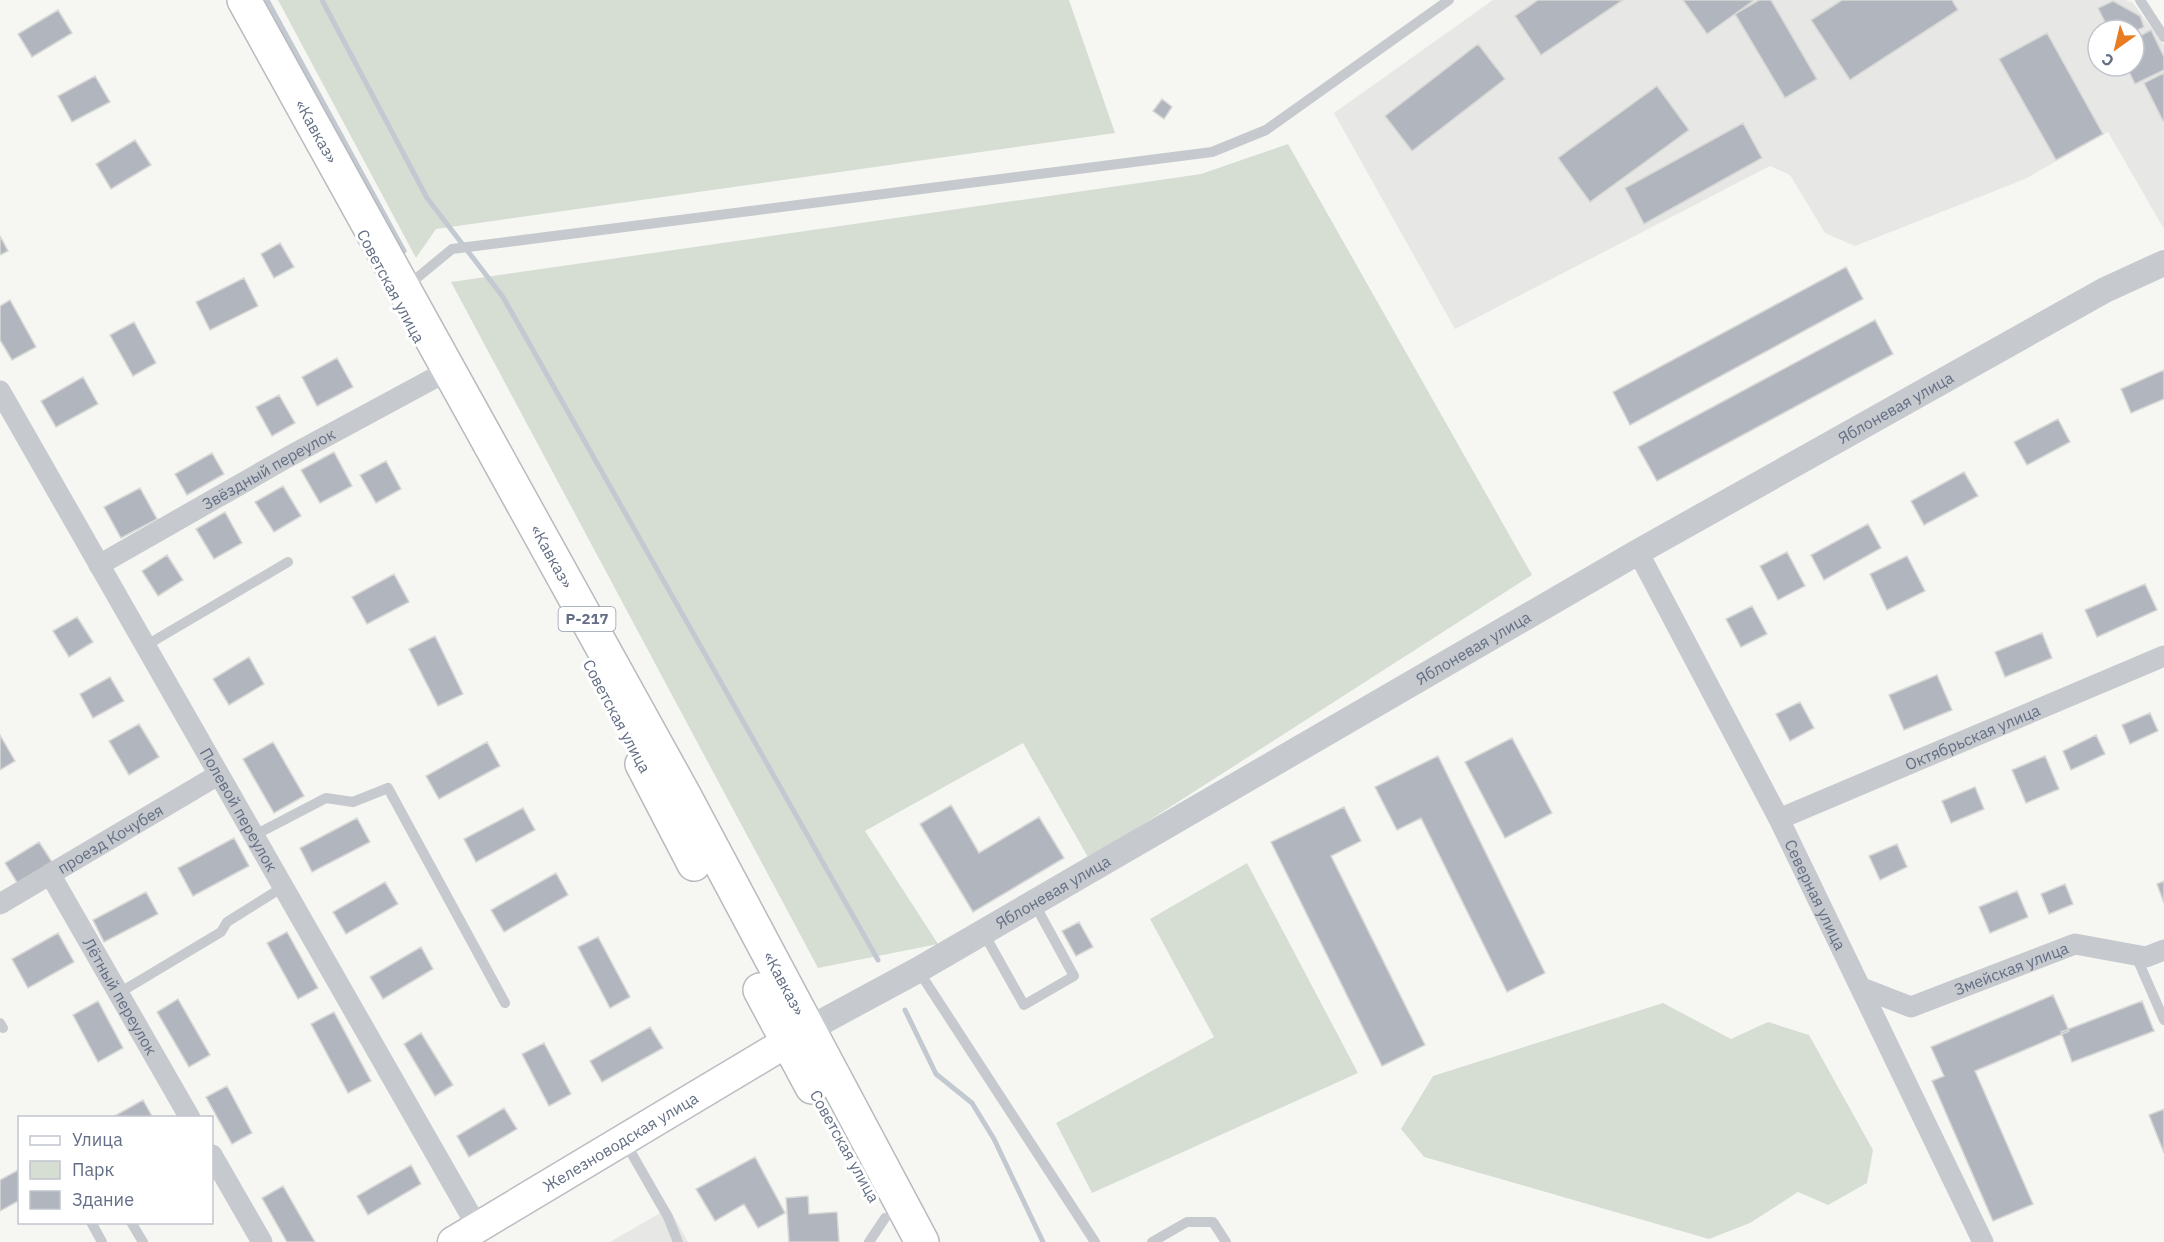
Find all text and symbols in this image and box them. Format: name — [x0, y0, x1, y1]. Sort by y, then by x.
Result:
north arrow — [2086, 18, 2146, 78]
text: С — [2098, 49, 2118, 72]
street label: «Кавказ» — [291, 96, 342, 167]
street label: Советская улица — [353, 226, 430, 347]
street label: Яблоневая улица — [1834, 367, 1957, 448]
street label: Звёздный переулок — [198, 423, 339, 514]
street label: «Кавказ» — [526, 521, 578, 592]
street label: Яблоневая улица — [1412, 606, 1534, 689]
road number: Р-217 — [558, 607, 616, 631]
street label: Советская улица — [579, 656, 656, 777]
street label: Октябрьская улица — [1902, 700, 2043, 775]
street label: Полевой переулок — [196, 744, 282, 875]
street label: проезд Кочубея — [54, 800, 167, 878]
street label: Северная улица — [1780, 836, 1851, 954]
street label: Яблоневая улица — [992, 850, 1114, 933]
street label: Лётный переулок — [79, 934, 162, 1059]
street label: Змейская улица — [1951, 937, 2072, 999]
street label: «Кавказ» — [759, 948, 809, 1019]
street label: Советская улица — [806, 1086, 884, 1206]
street label: Железноводская улица — [539, 1087, 702, 1196]
legend — [18, 1116, 213, 1224]
text: Улица — [72, 1128, 123, 1151]
text: Парк — [72, 1158, 115, 1181]
text: Здание — [72, 1188, 134, 1211]

